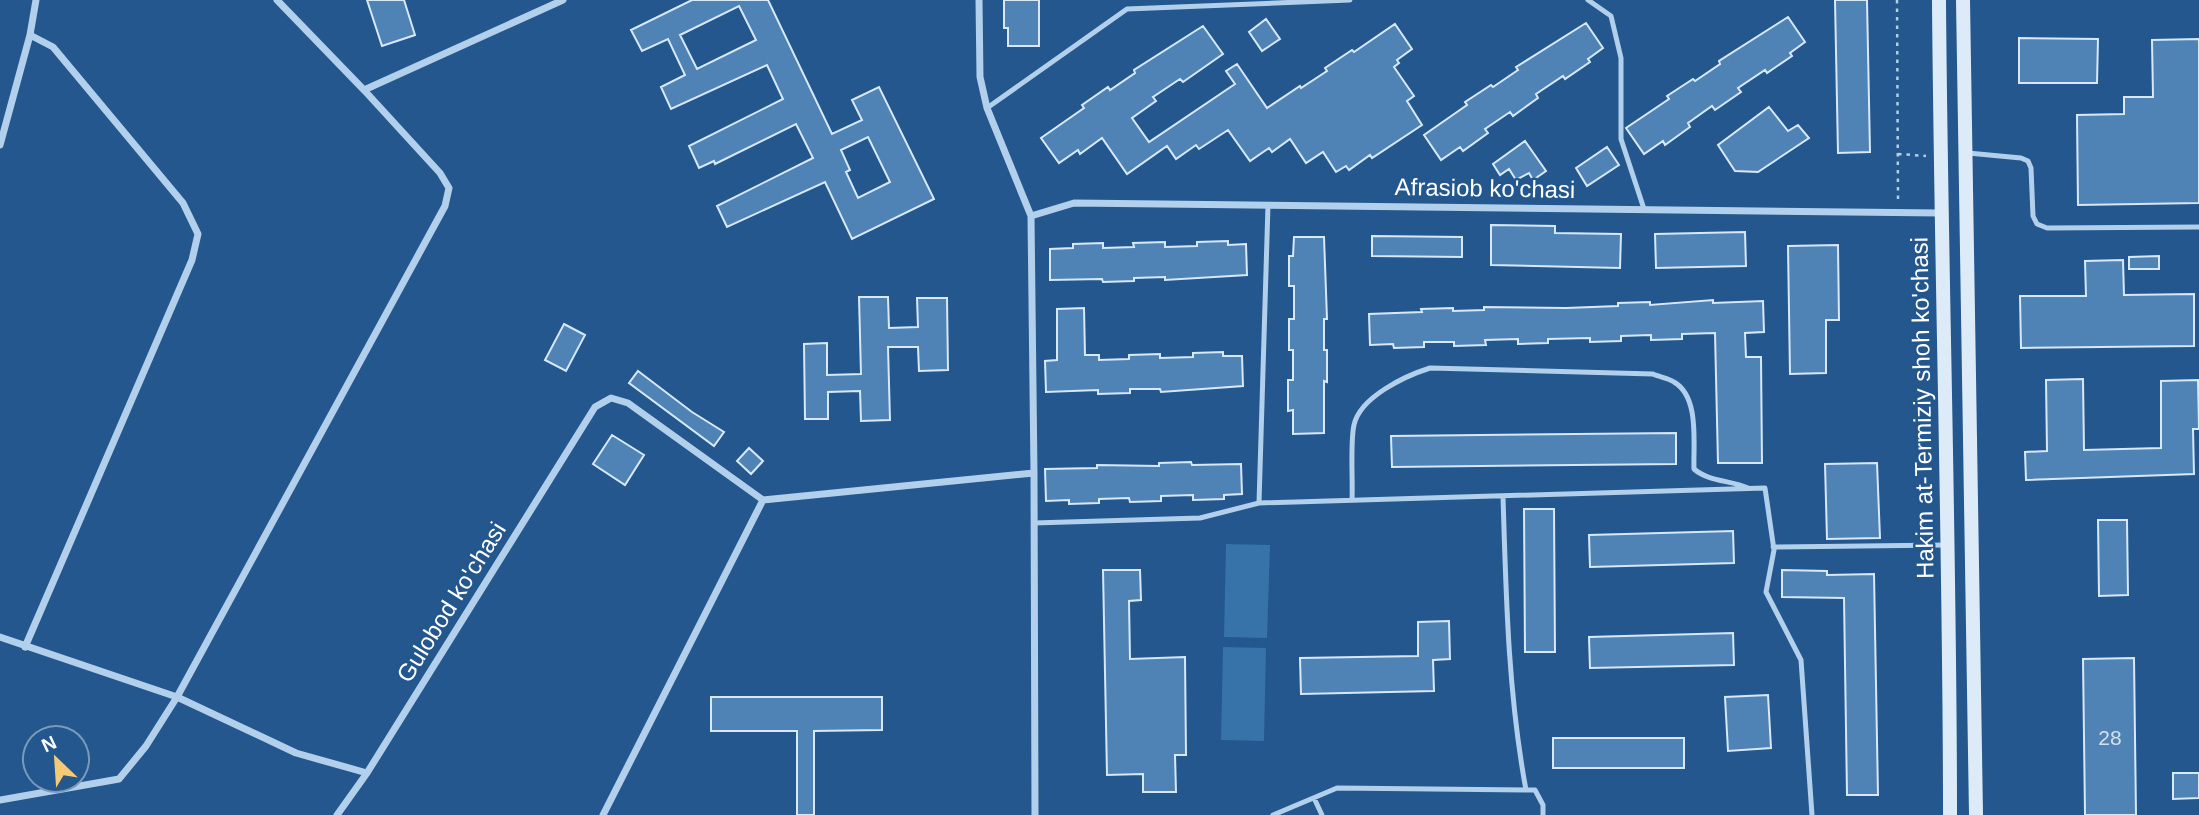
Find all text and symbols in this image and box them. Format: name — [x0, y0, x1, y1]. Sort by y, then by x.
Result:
street label: Afrasiob ko'chasi — [1394, 173, 1576, 203]
street label: Hakim at-Termiziy shoh ko'chasi — [1906, 237, 1938, 579]
street label: Gulobod ko'chasi — [391, 517, 511, 687]
north arrow — [21, 724, 91, 794]
house number: 28 — [2098, 726, 2122, 749]
text: N — [38, 732, 60, 756]

